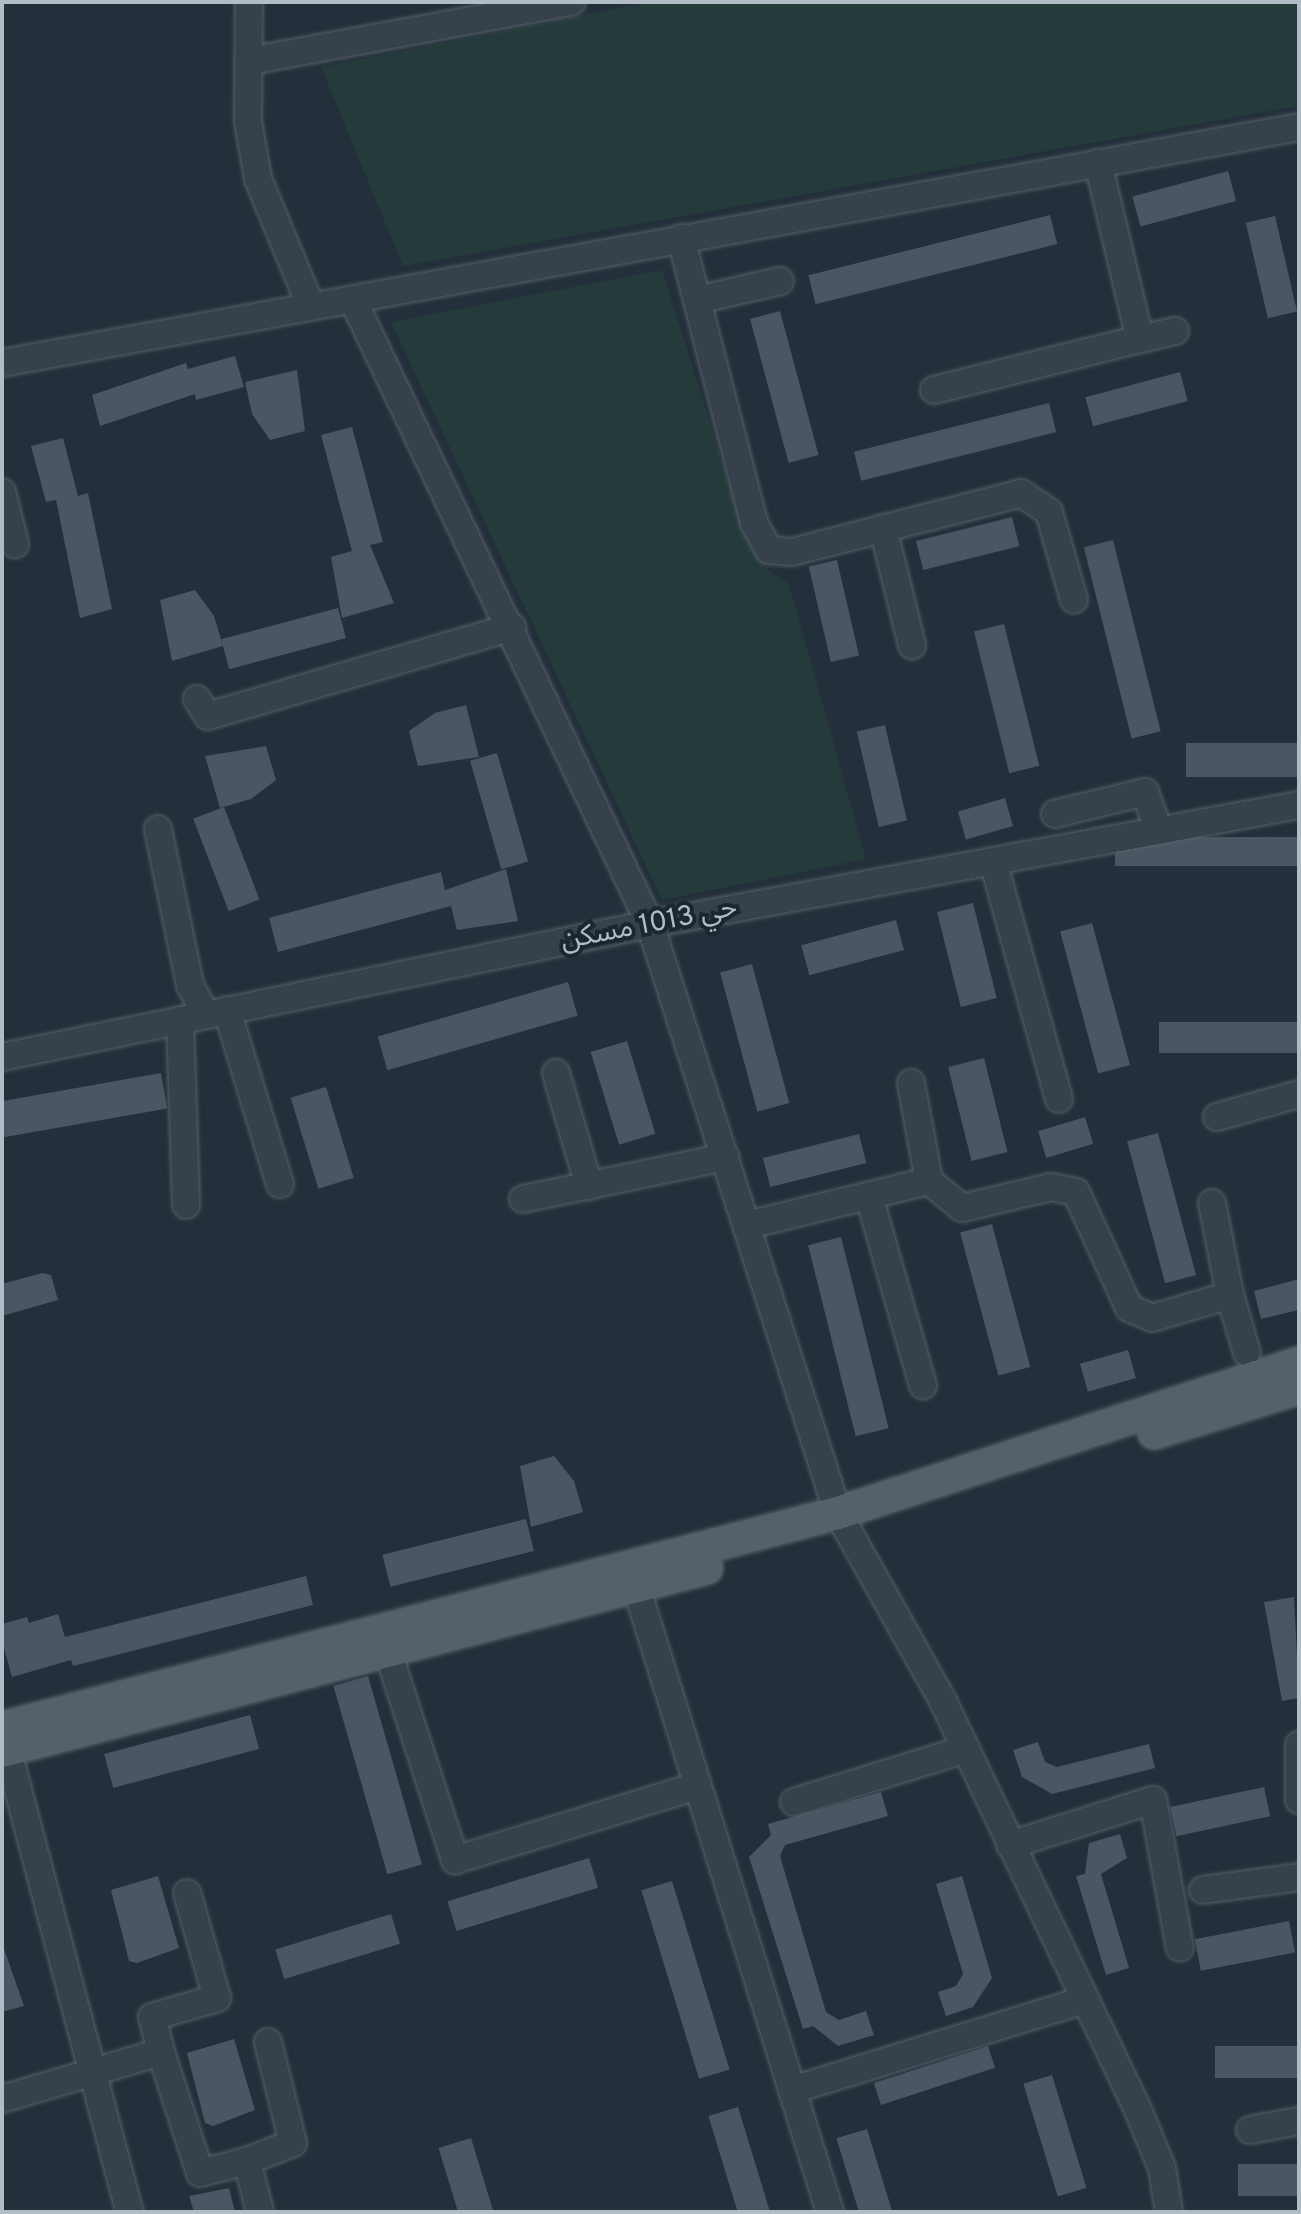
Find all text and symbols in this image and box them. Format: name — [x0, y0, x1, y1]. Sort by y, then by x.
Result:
street label: حي 1013 مسكن — [558, 891, 740, 959]

